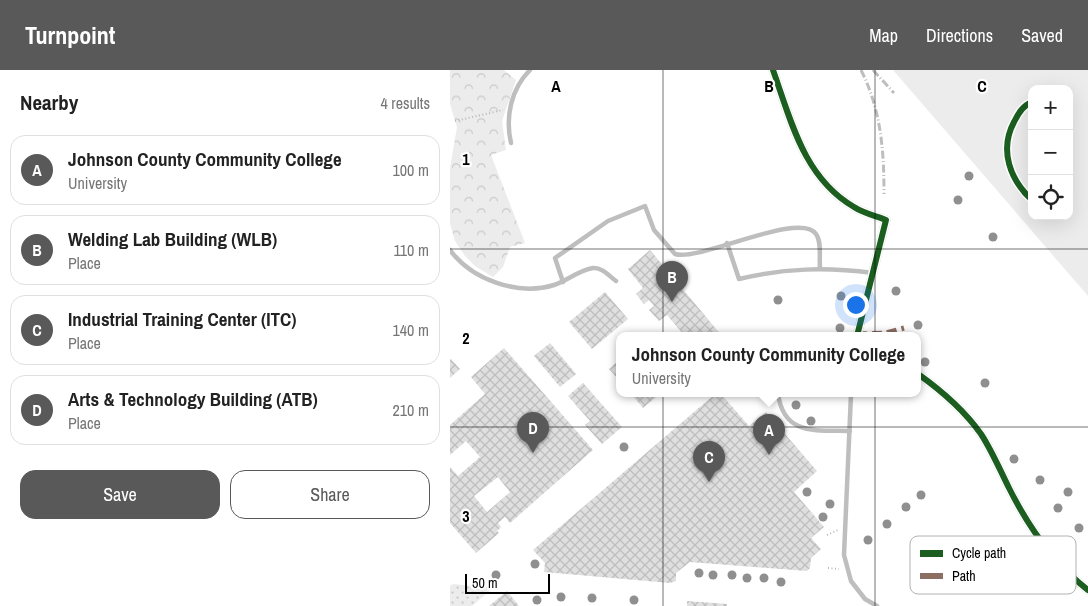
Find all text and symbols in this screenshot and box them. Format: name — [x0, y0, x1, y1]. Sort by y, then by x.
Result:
text: Turnpoint — [25, 19, 115, 51]
text: Map — [869, 23, 898, 48]
text: Directions — [926, 23, 993, 48]
text: Saved — [1021, 23, 1063, 48]
text: A — [551, 75, 561, 97]
text: B — [764, 75, 774, 97]
text: C — [977, 75, 987, 97]
map controls — [1028, 85, 1073, 220]
button: + — [1028, 85, 1073, 130]
text: Nearby — [20, 88, 78, 117]
text: 4 results — [380, 92, 430, 114]
button: − — [1028, 130, 1073, 175]
text: Johnson County Community College — [68, 146, 342, 172]
text: 1 — [462, 148, 470, 170]
text: A — [32, 159, 42, 181]
text: 100 m — [393, 159, 429, 181]
text: University — [68, 172, 127, 194]
button: locate — [1028, 175, 1073, 220]
text: Welding Lab Building (WLB) — [68, 226, 277, 252]
text: B — [32, 239, 42, 261]
text: 110 m — [393, 239, 429, 261]
text: Place — [68, 252, 101, 274]
pin: B — [656, 261, 688, 302]
your location — [843, 292, 869, 318]
text: Industrial Training Center (ITC) — [68, 306, 297, 332]
text: C — [32, 319, 42, 341]
text: 140 m — [393, 319, 429, 341]
text: 2 — [462, 327, 470, 349]
text: Place — [68, 332, 101, 354]
popup — [616, 332, 921, 397]
text: Johnson County Community College — [632, 341, 905, 367]
text: University — [632, 367, 691, 389]
text: Arts & Technology Building (ATB) — [68, 386, 318, 412]
text: D — [32, 399, 42, 421]
text: 210 m — [393, 399, 429, 421]
text: Place — [68, 412, 101, 434]
pin: D — [517, 412, 549, 453]
pin: A — [753, 414, 785, 455]
pin: C — [693, 441, 725, 482]
button: Save — [20, 470, 220, 519]
button: Share — [230, 470, 430, 519]
text: 3 — [462, 505, 470, 527]
legend — [910, 536, 1076, 594]
text: Cycle path — [952, 544, 1006, 562]
text: Path — [952, 567, 976, 585]
scale bar — [465, 571, 550, 594]
text: 50 m — [472, 574, 498, 592]

